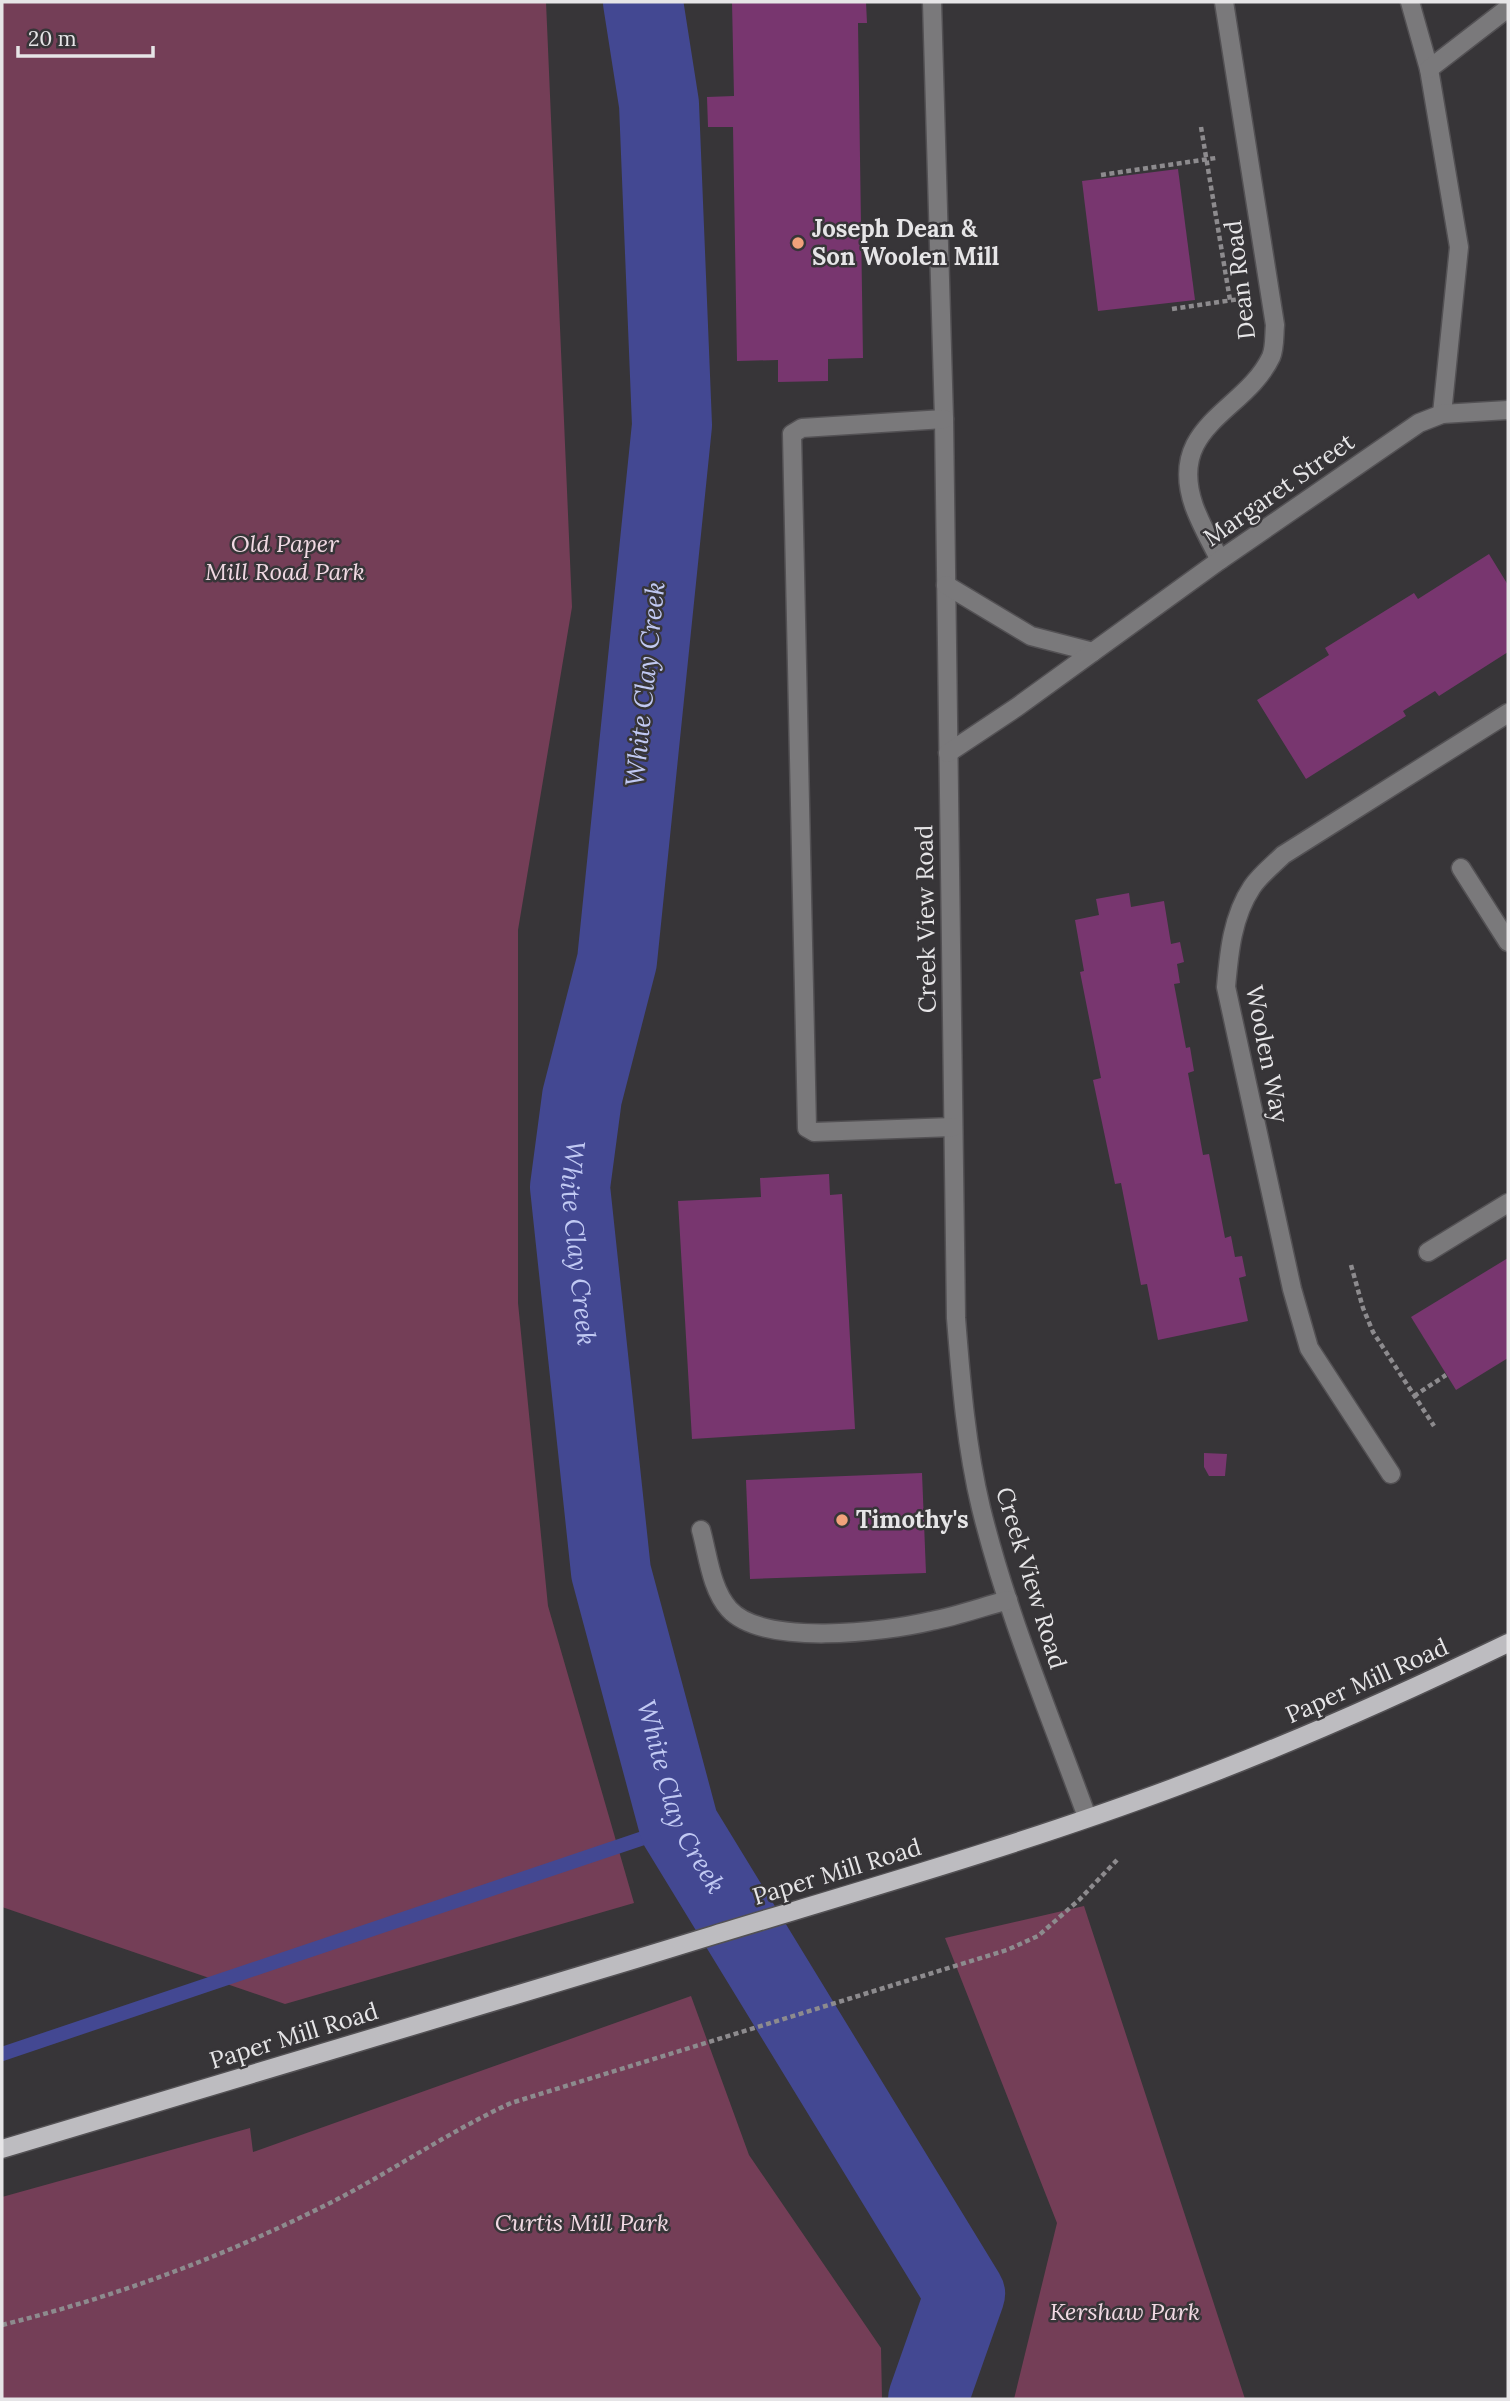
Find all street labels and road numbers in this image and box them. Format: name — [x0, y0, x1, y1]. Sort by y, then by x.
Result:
street label: Dean Road — [1217, 219, 1262, 341]
street label: Margaret Street — [1197, 426, 1361, 553]
street label: Creek View Road — [908, 825, 943, 1013]
street label: Woolen Way — [1239, 983, 1296, 1126]
street label: Creek View Road — [989, 1483, 1074, 1672]
street label: Paper Mill Road — [1281, 1631, 1453, 1730]
street label: Paper Mill Road — [749, 1831, 925, 1912]
street label: Paper Mill Road — [206, 1995, 382, 2076]

